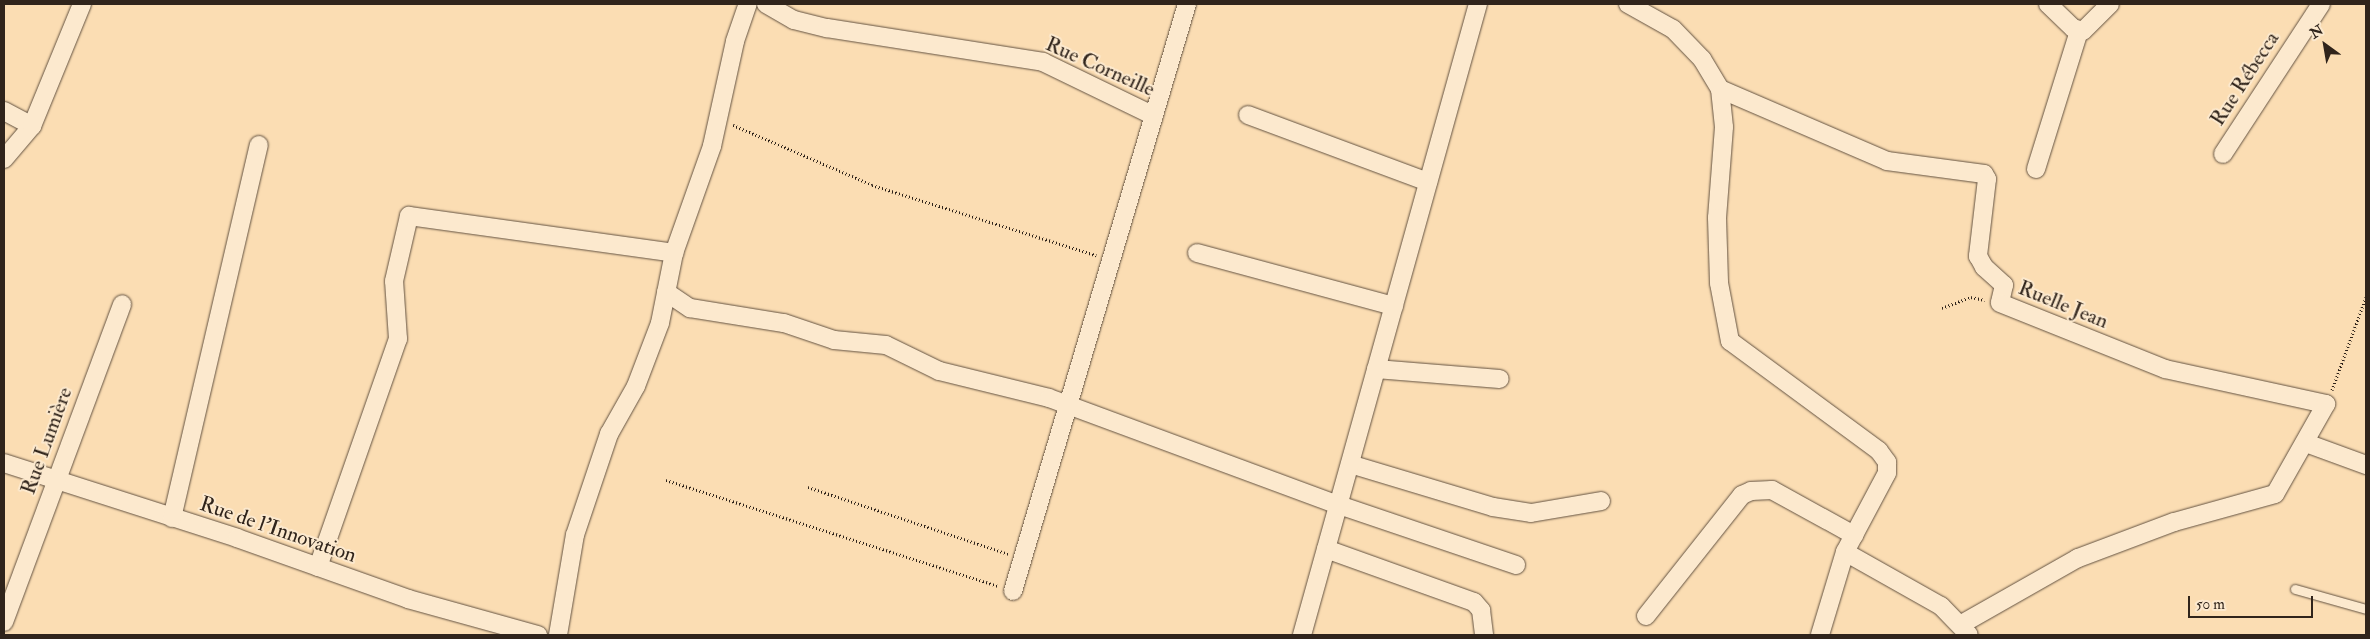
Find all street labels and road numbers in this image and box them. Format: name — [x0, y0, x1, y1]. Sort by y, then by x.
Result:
street label: Rue Rébecca — [2205, 27, 2285, 131]
street label: Rue Corneille — [1041, 32, 1159, 102]
street label: Ruelle Jean — [2014, 276, 2112, 334]
street label: Rue Lumière — [16, 384, 78, 498]
street label: Rue de l'Innovation — [196, 491, 360, 569]

